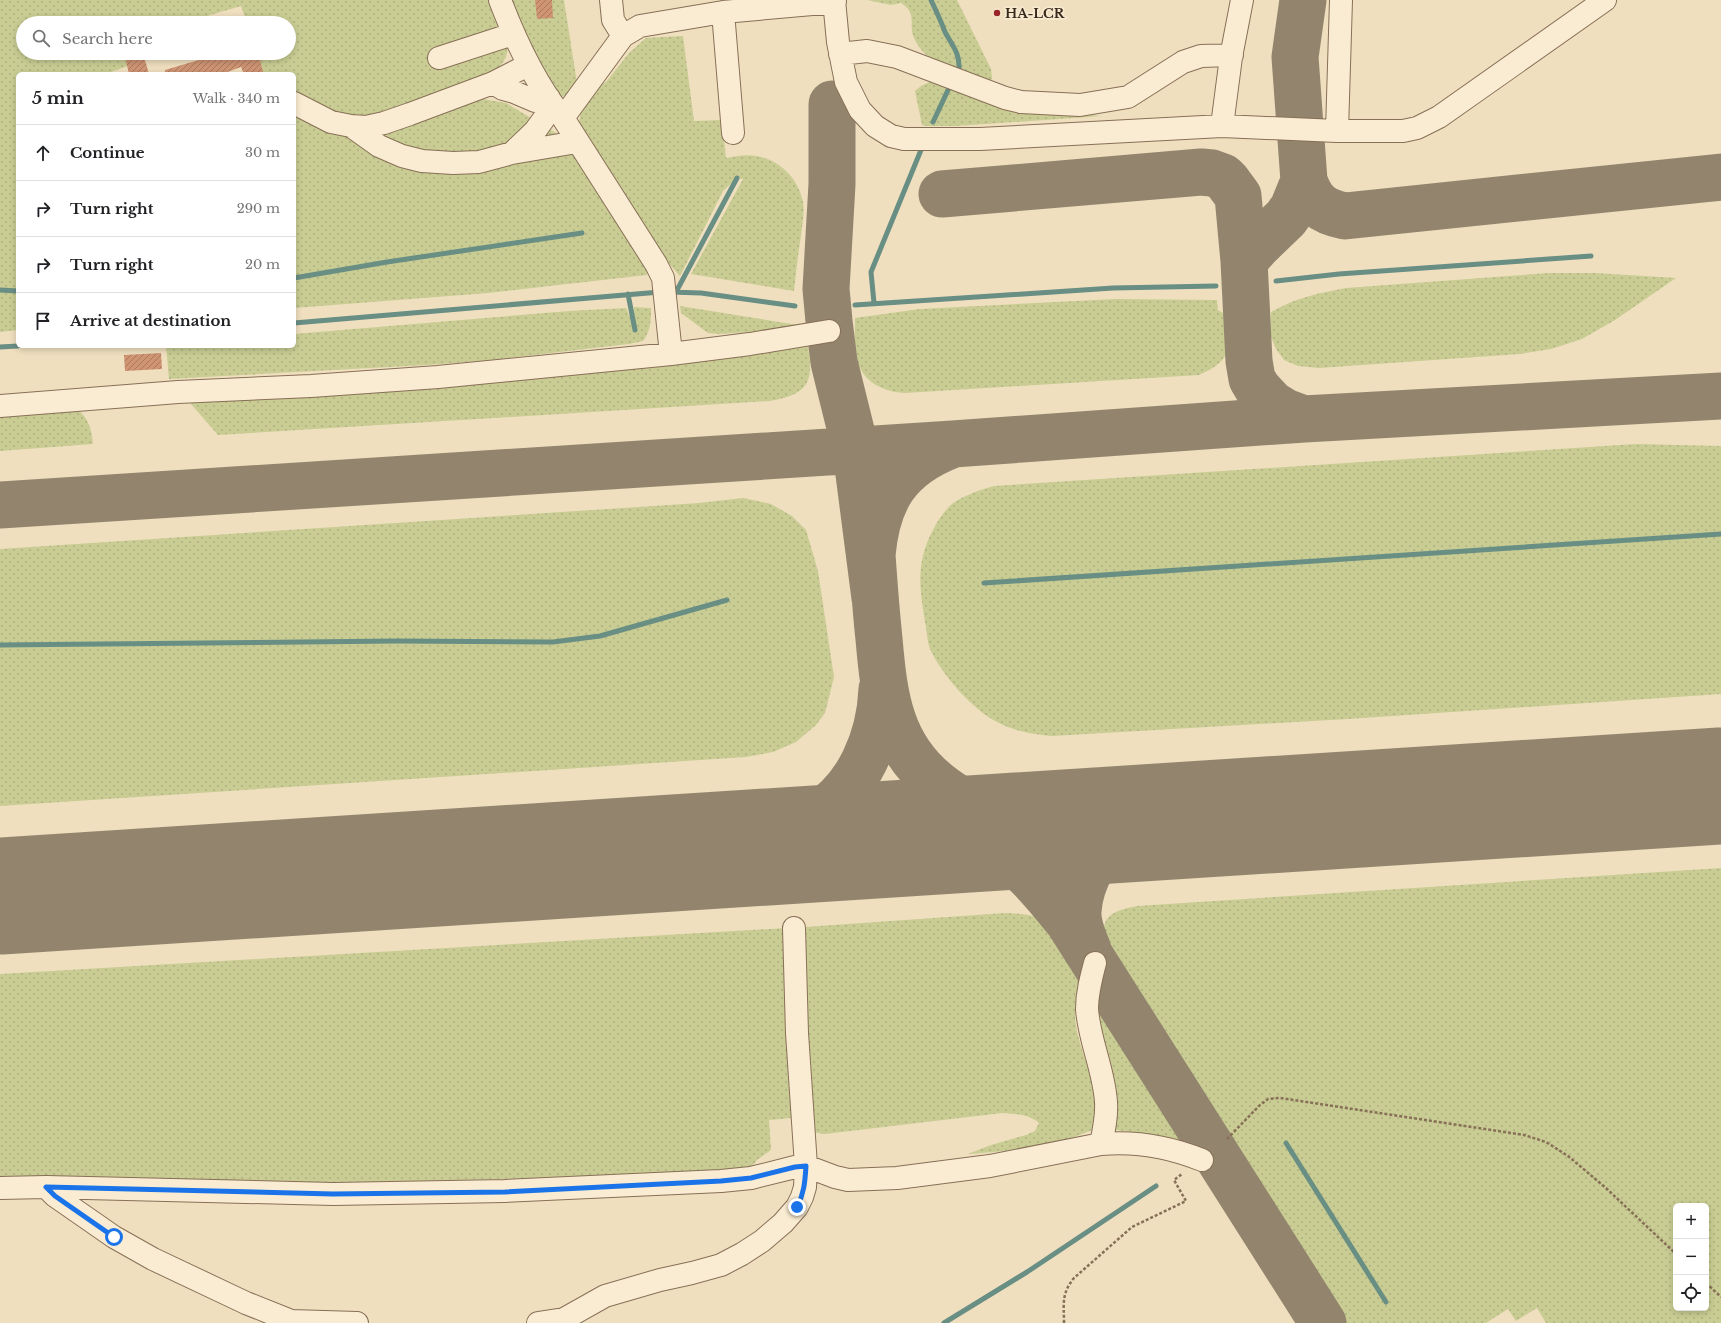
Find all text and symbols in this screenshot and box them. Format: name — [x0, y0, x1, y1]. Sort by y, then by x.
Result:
place label: HA-LCR — [1005, 5, 1066, 22]
marker: HA-LCR — [992, 8, 1002, 18]
search box — [16, 16, 296, 60]
icon: search — [30, 27, 52, 49]
text: Search here — [62, 29, 153, 48]
text: 5 min — [32, 88, 84, 109]
text: Walk · 340 m — [193, 90, 280, 107]
icon: ahead — [32, 142, 54, 164]
text: Continue — [70, 143, 145, 162]
text: 30 m — [245, 144, 280, 161]
icon: right — [32, 198, 54, 220]
text: Turn right — [70, 199, 153, 218]
text: 290 m — [237, 200, 280, 217]
icon: right — [32, 254, 54, 276]
text: Turn right — [70, 255, 153, 274]
text: 20 m — [245, 256, 280, 273]
icon: arrive — [32, 310, 54, 332]
text: Arrive at destination — [70, 311, 231, 330]
route end — [788, 1198, 806, 1216]
map controls — [1673, 1203, 1709, 1311]
button: + — [1673, 1203, 1709, 1239]
route start — [105, 1228, 123, 1246]
button: − — [1673, 1239, 1709, 1275]
button: locate — [1673, 1275, 1709, 1311]

